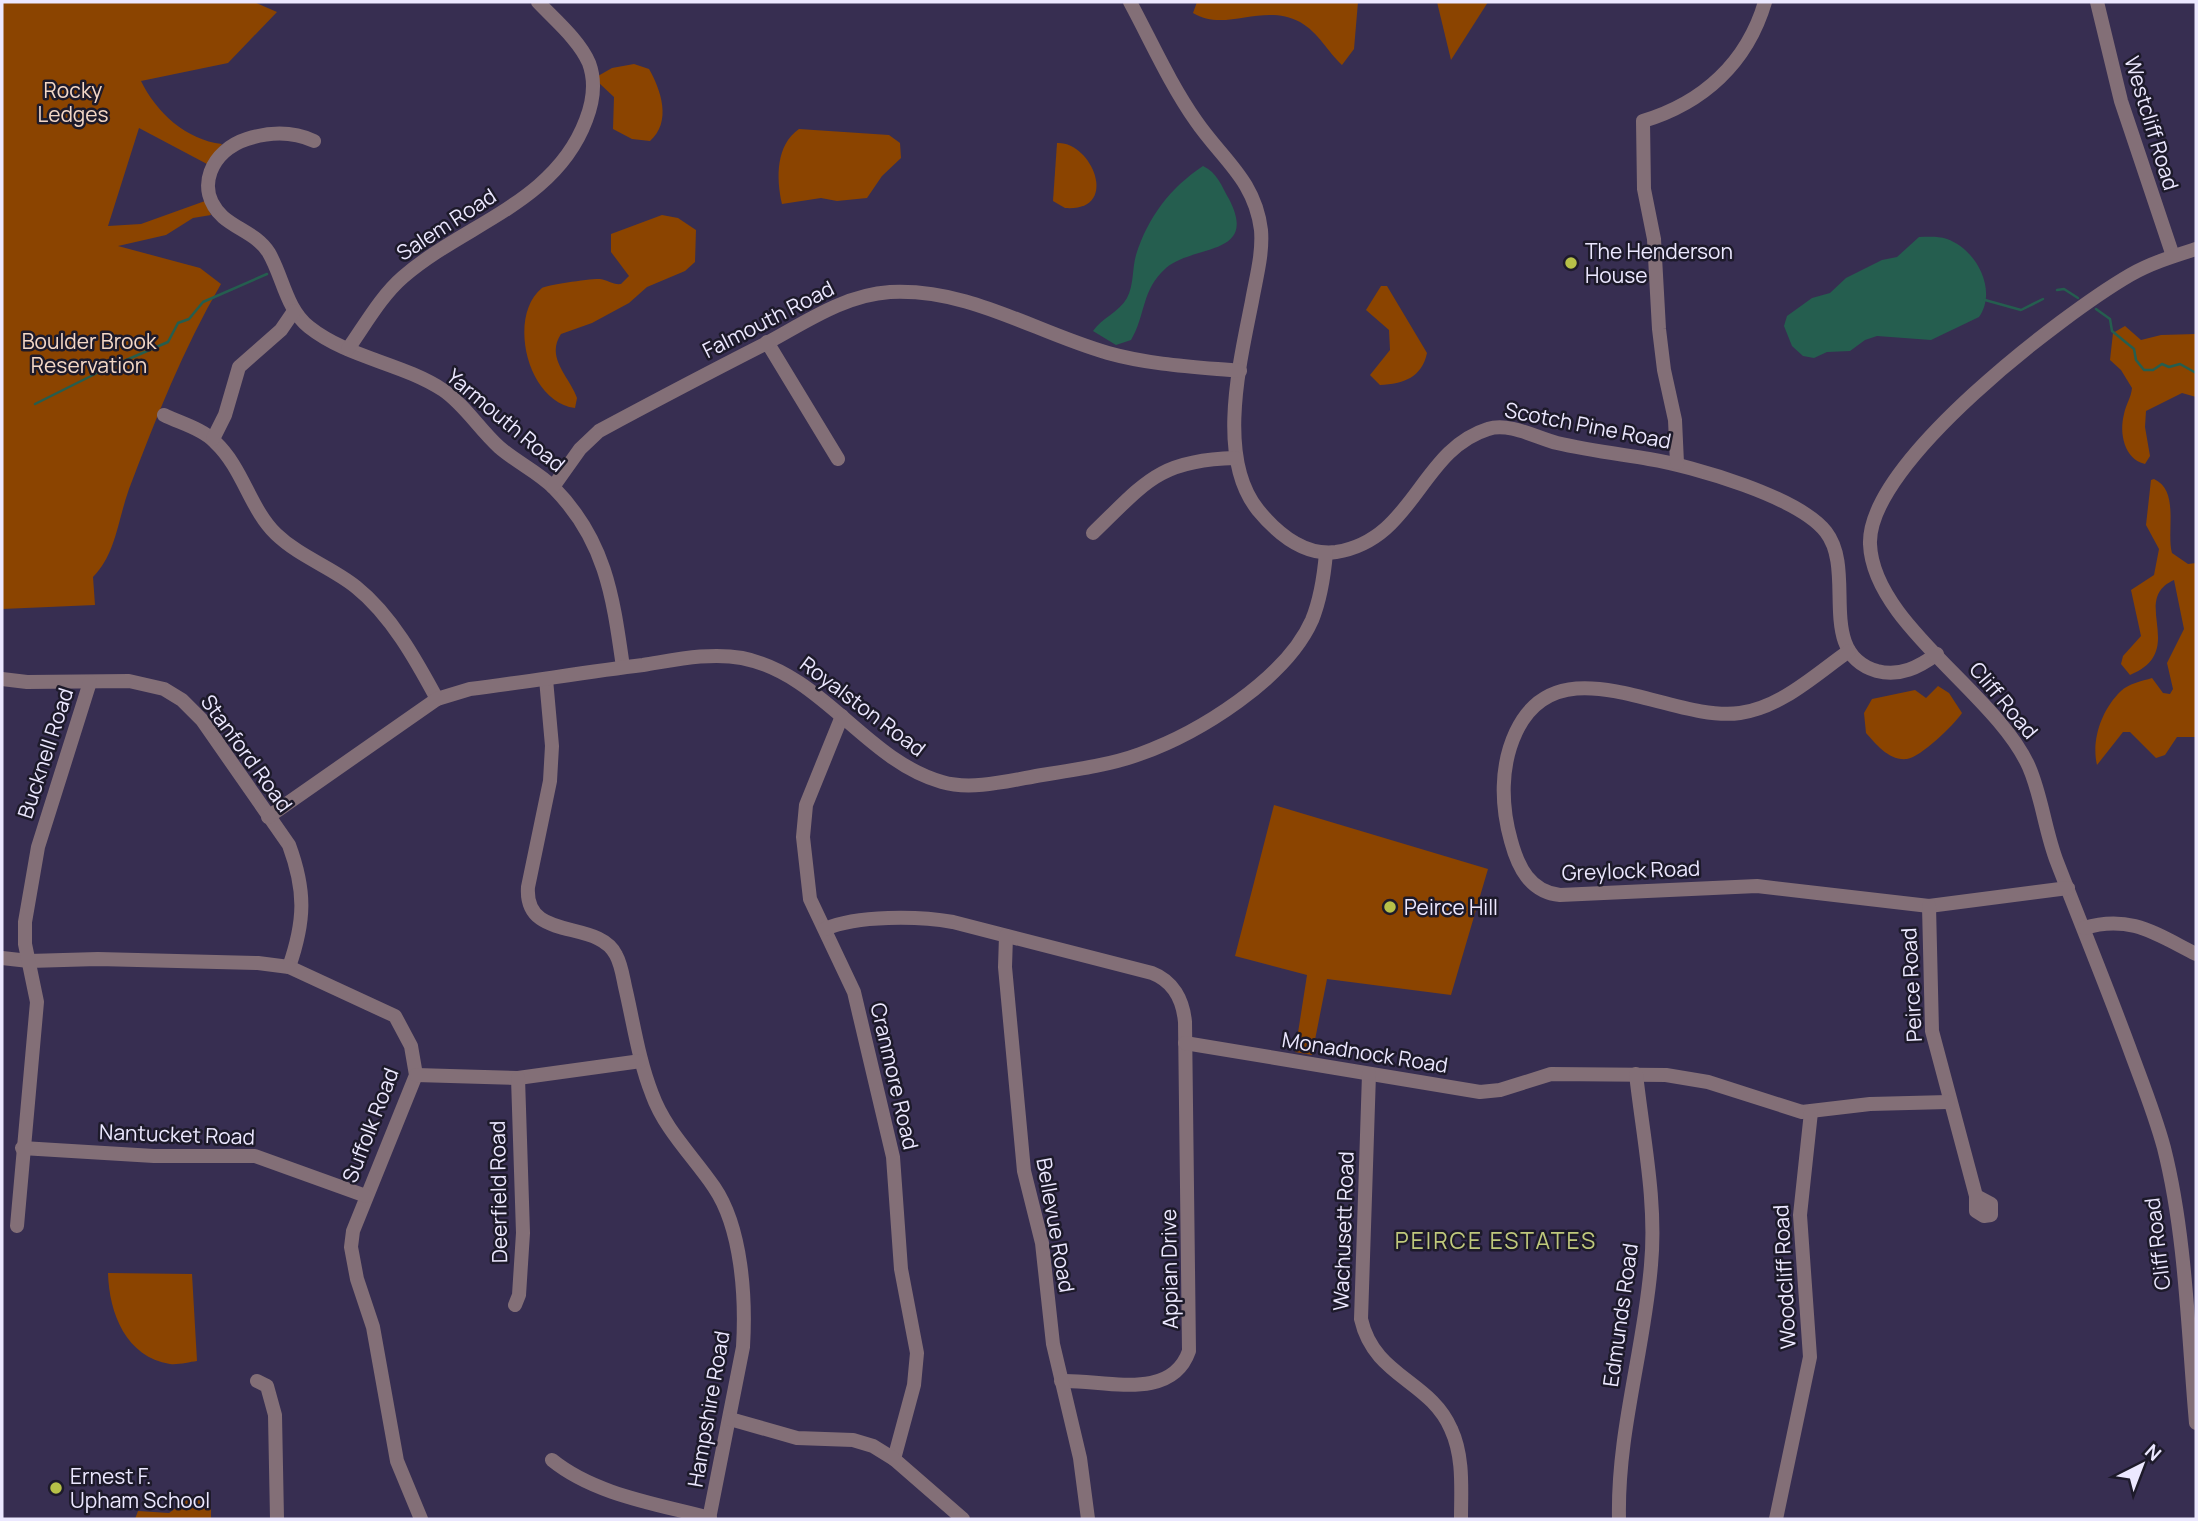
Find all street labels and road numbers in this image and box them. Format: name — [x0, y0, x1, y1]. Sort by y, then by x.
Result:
street label: Westcliff Road — [2118, 53, 2186, 193]
street label: Salem Road — [391, 181, 501, 267]
street label: Falmouth Road — [697, 274, 839, 364]
street label: Yarmouth Road — [441, 362, 571, 478]
street label: Scotch Pine Road — [1502, 395, 1674, 455]
street label: Royalston Road — [795, 650, 931, 762]
street label: Cliff Road — [1963, 655, 2045, 745]
street label: Bucknell Road — [11, 684, 79, 822]
street label: Stanford Road — [195, 689, 299, 817]
street label: Greylock Road — [1561, 854, 1701, 886]
street label: Peirce Road — [1894, 927, 1928, 1043]
street label: Cranmore Road — [864, 1000, 926, 1152]
street label: Monadnock Road — [1280, 1025, 1450, 1079]
street label: Suffolk Road — [335, 1064, 405, 1186]
street label: Nantucket Road — [99, 1117, 255, 1151]
street label: Deerfield Road — [483, 1121, 513, 1263]
street label: Wachusett Road — [1326, 1151, 1360, 1311]
street label: Bellevue Road — [1030, 1156, 1082, 1294]
street label: Cliff Road — [2137, 1196, 2177, 1292]
street label: Woodcliff Road — [1766, 1204, 1802, 1350]
street label: Appian Drive — [1154, 1209, 1184, 1329]
street label: Edmunds Road — [1596, 1241, 1644, 1389]
street label: Hampshire Road — [680, 1329, 736, 1489]

